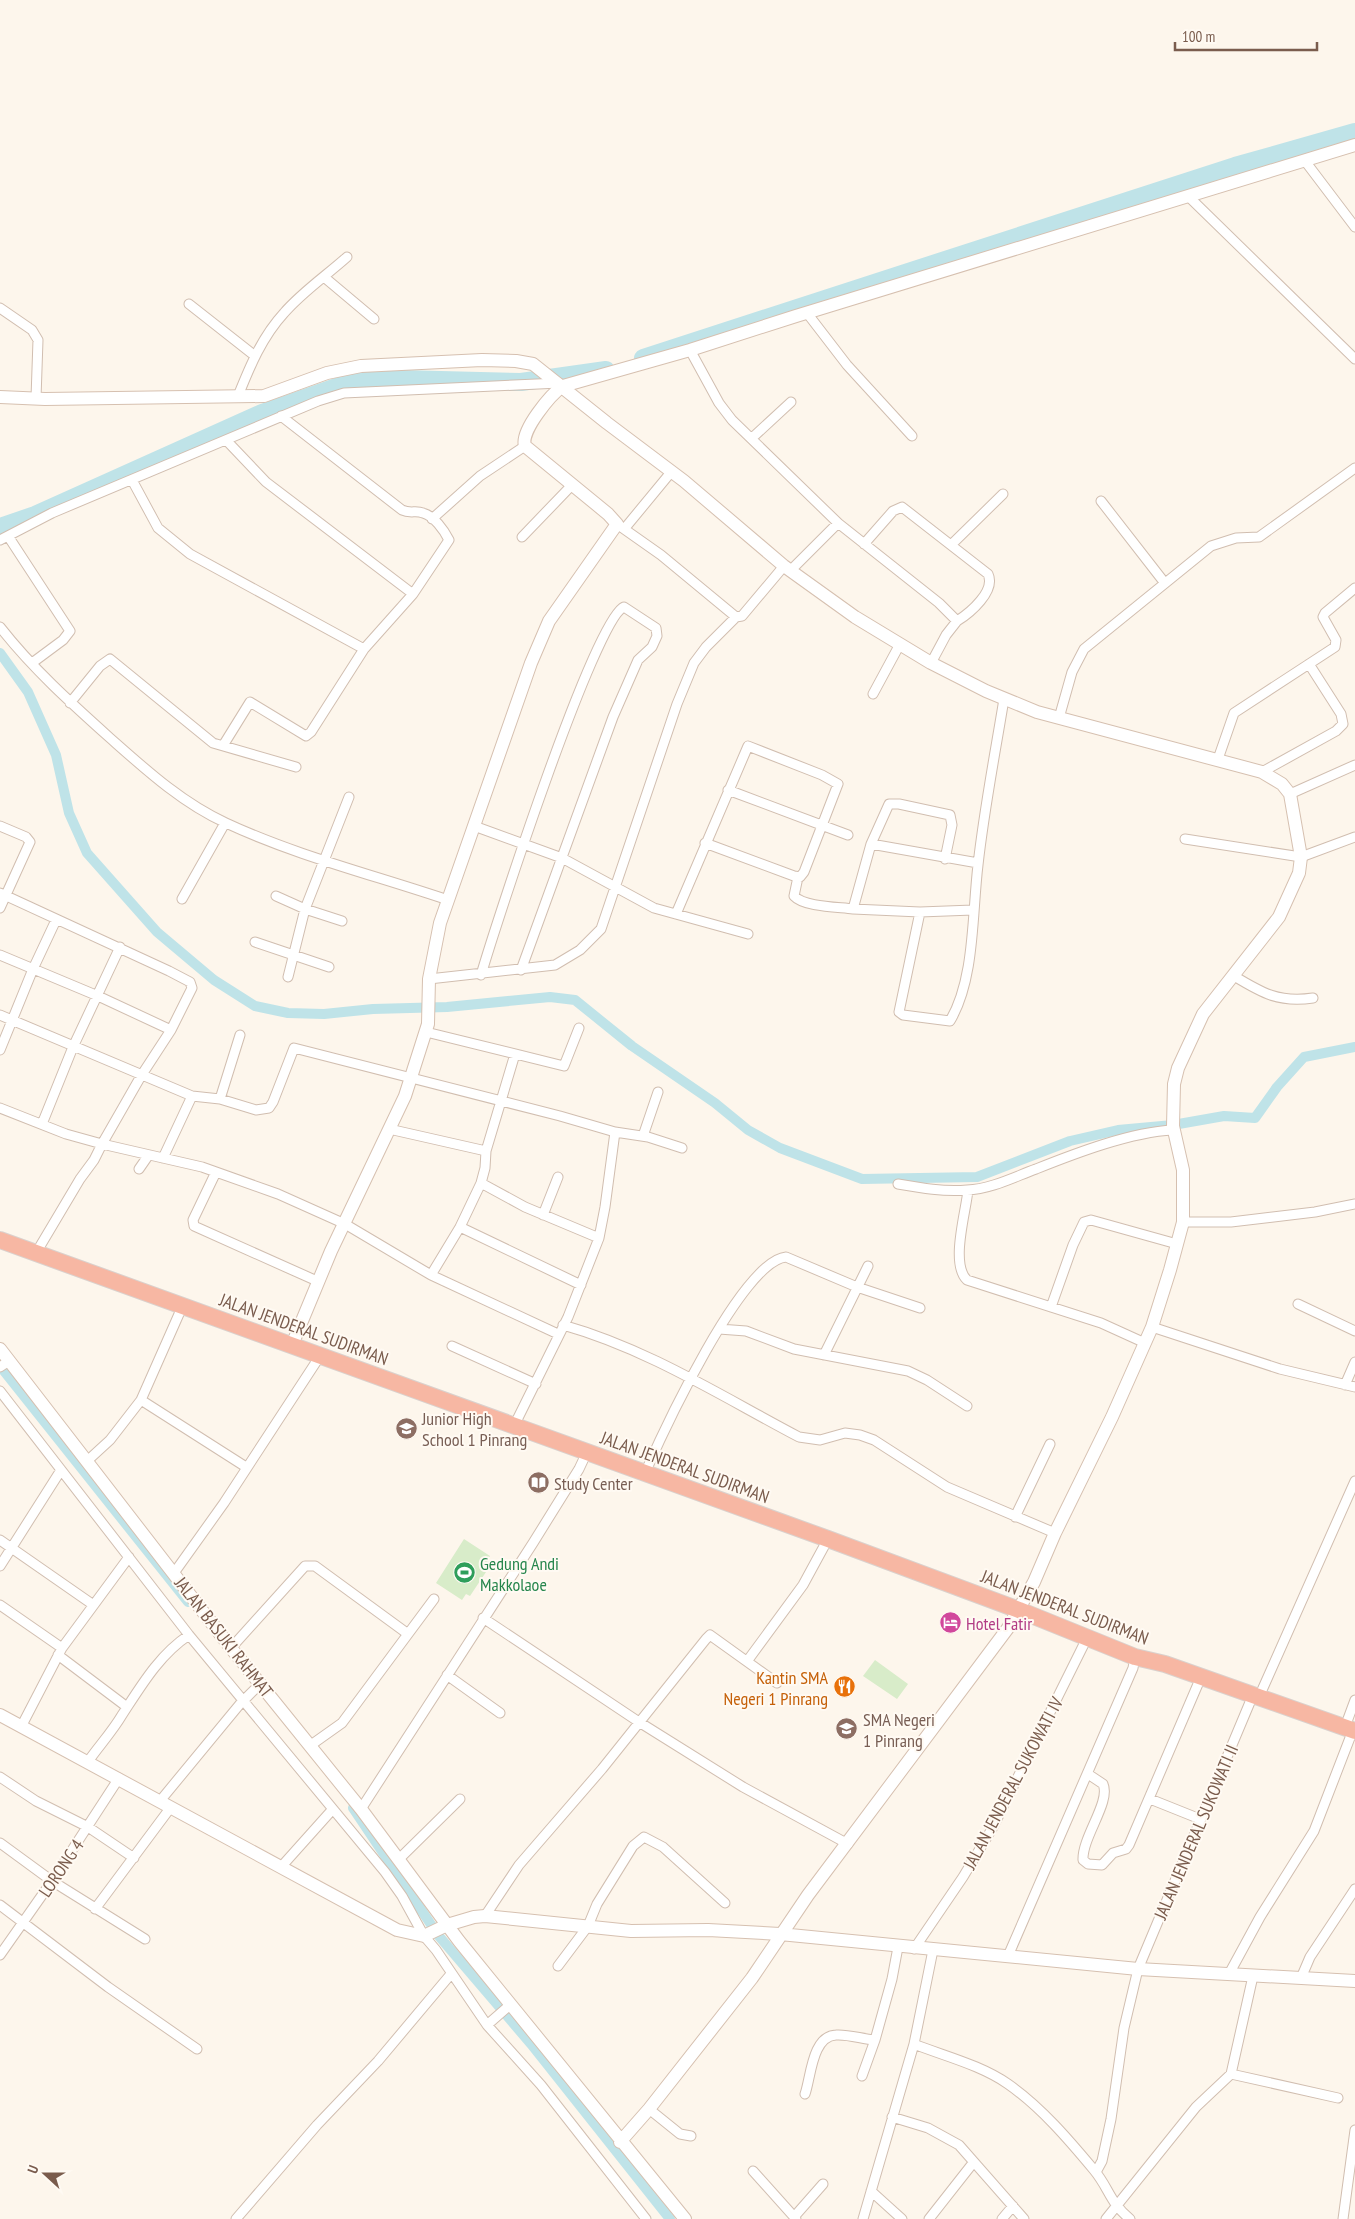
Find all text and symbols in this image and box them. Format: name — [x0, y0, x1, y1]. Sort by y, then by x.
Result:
scale bar — [1175, 20, 1318, 52]
text: 100 m — [1182, 27, 1215, 46]
street label: JALAN JENDERAL SUDIRMAN — [216, 1287, 391, 1370]
place label: Junior High School 1 Pinrang — [421, 1407, 527, 1451]
school or university icon: Junior High School 1 Pinrang — [394, 1416, 418, 1440]
street label: JALAN JENDERAL SUDIRMAN — [597, 1425, 772, 1508]
library icon: Study Center — [526, 1471, 550, 1495]
place label: Study Center — [554, 1472, 633, 1495]
place label: Gedung Andi Makkolaoe — [480, 1552, 559, 1596]
sports icon: Gedung Andi Makkolaoe — [452, 1561, 476, 1585]
street label: JALAN JENDERAL SUDIRMAN — [977, 1564, 1152, 1650]
street label: JALAN BASUKI RAHMAT — [169, 1571, 278, 1702]
hotel icon: Hotel Fatir — [938, 1611, 962, 1635]
place label: Hotel Fatir — [966, 1612, 1032, 1635]
place label: Kantin SMA Negeri 1 Pinrang — [724, 1666, 828, 1710]
restaurant icon: Kantin SMA Negeri 1 Pinrang — [832, 1675, 856, 1699]
street label: JALAN JENDERAL SUKOWATI IV — [957, 1692, 1068, 1874]
place label: SMA Negeri 1 Pinrang — [863, 1708, 935, 1752]
school or university icon: SMA Negeri 1 Pinrang — [835, 1717, 859, 1741]
street label: JALAN JENDERAL SUKOWATI II — [1148, 1741, 1243, 1924]
street label: LORONG 4 — [33, 1835, 89, 1901]
north arrow — [20, 2149, 70, 2199]
text: U — [23, 2163, 43, 2176]

